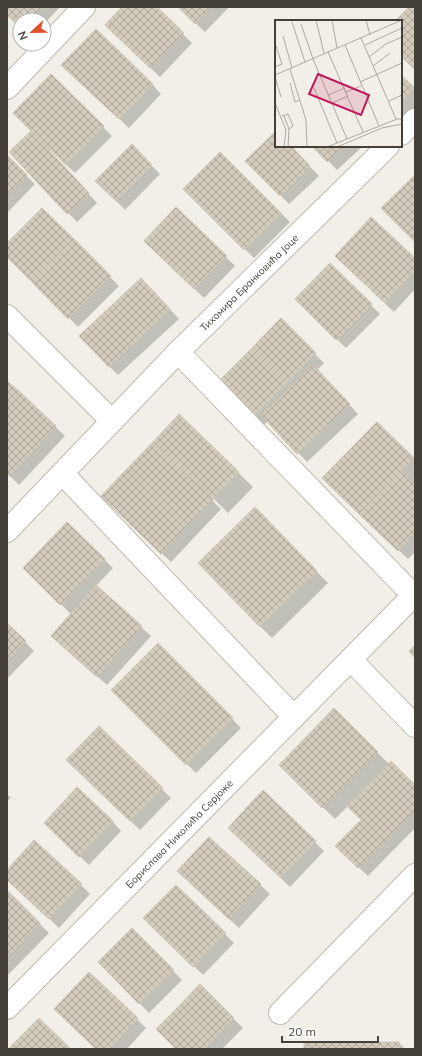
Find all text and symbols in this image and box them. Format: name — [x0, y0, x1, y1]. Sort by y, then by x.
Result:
north arrow — [12, 12, 52, 52]
inset map — [275, 20, 402, 147]
text: N — [15, 29, 31, 42]
street label: Тихомира Бранковића Јоце — [197, 231, 302, 334]
street label: Борислава Николића Серјоже — [123, 776, 236, 891]
scale bar — [282, 1018, 378, 1044]
text: 20 m — [288, 1024, 316, 1039]

